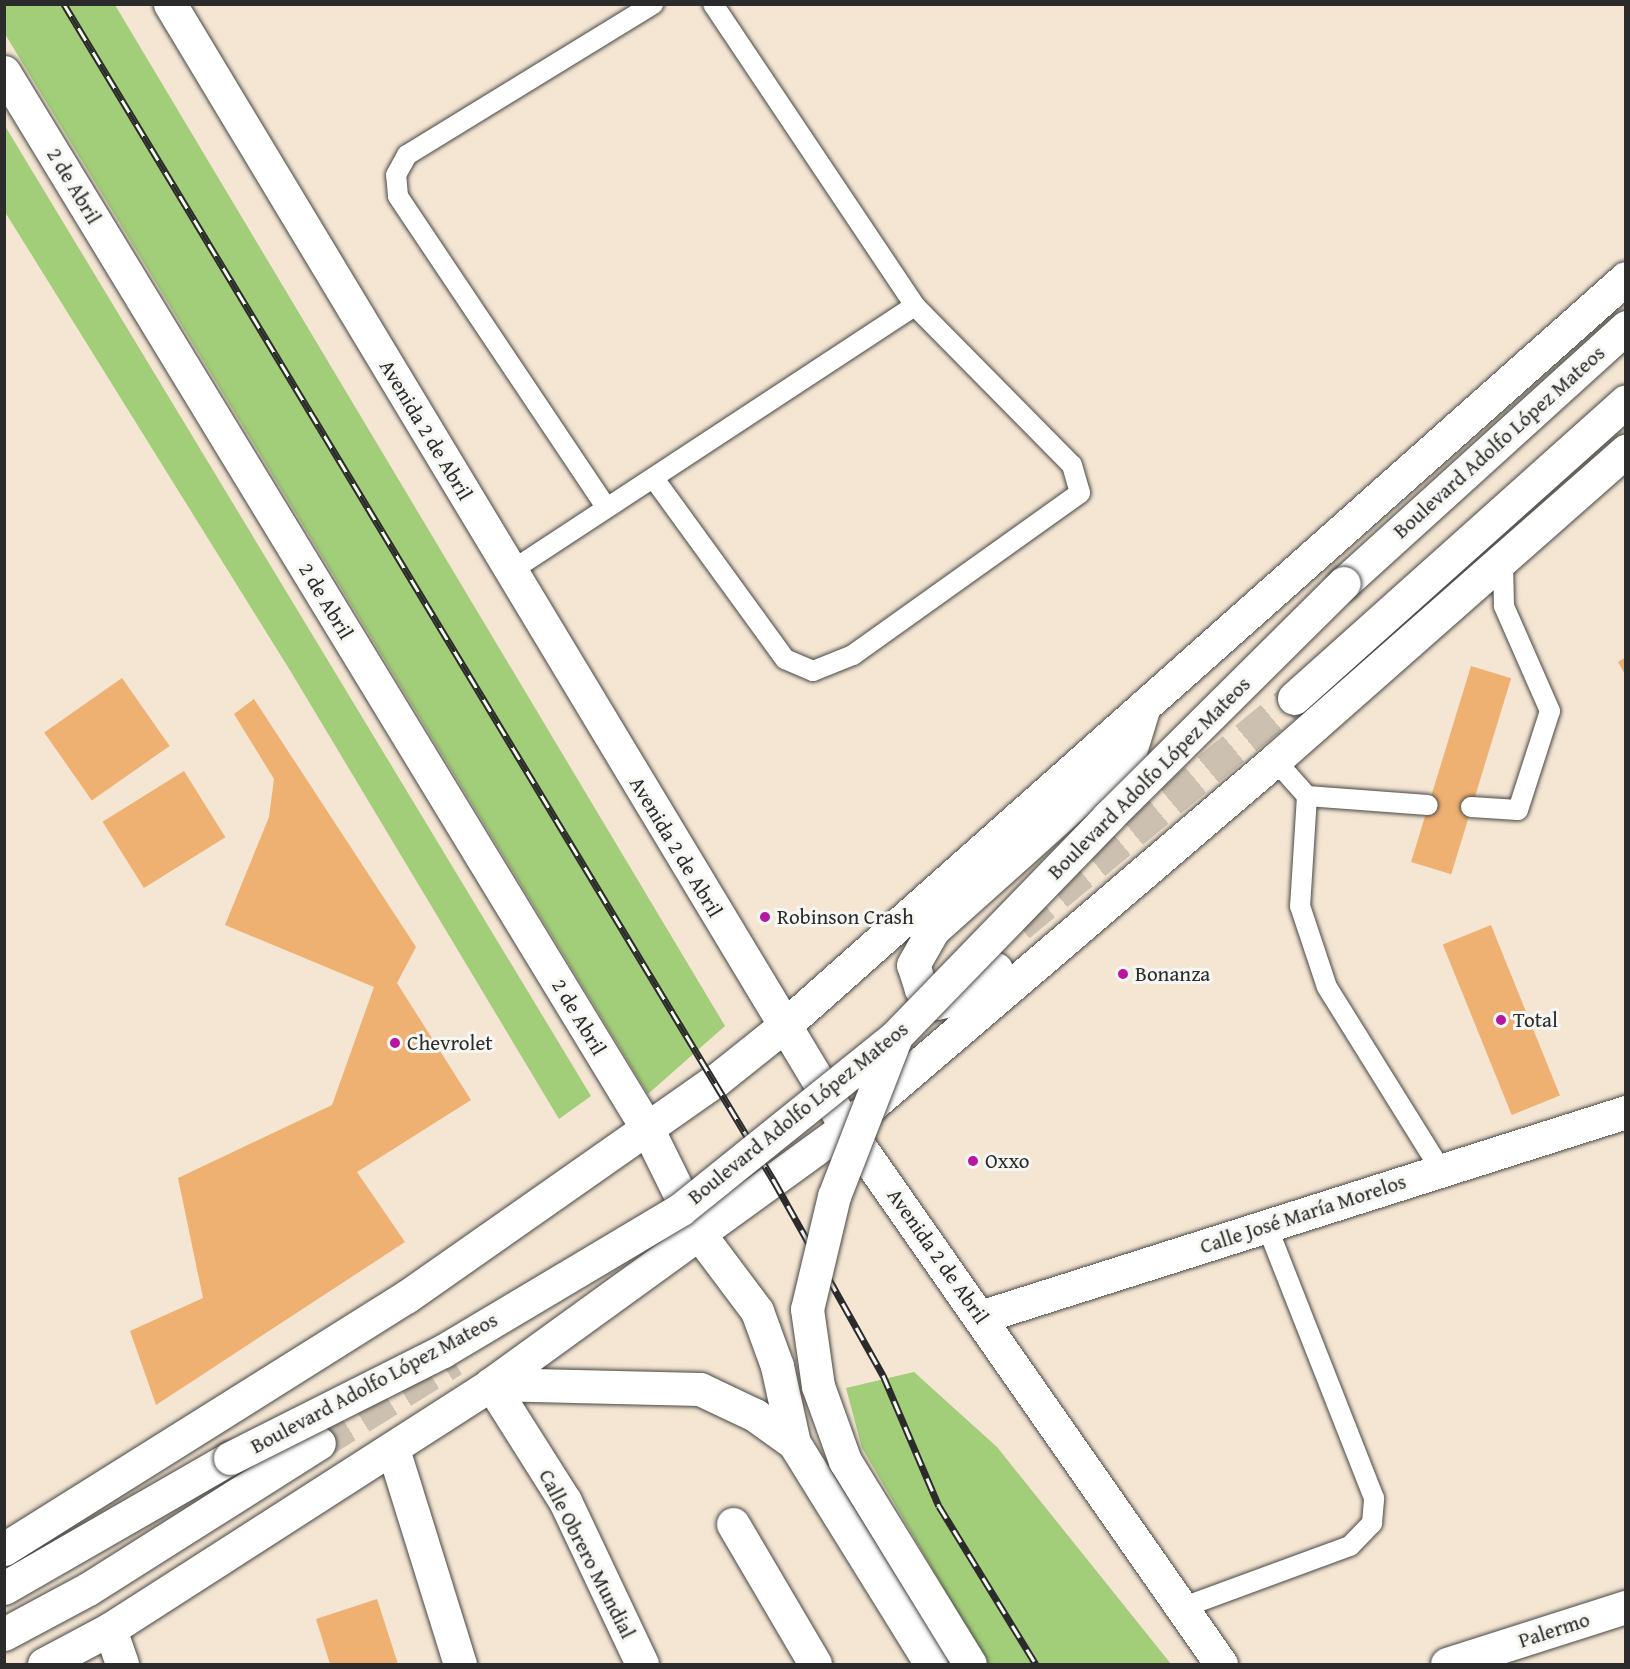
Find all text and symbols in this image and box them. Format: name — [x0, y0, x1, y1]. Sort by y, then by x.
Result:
street label: 2 de Abril — [41, 143, 107, 229]
street label: Boulevard Adolfo López Mateos — [1388, 340, 1610, 544]
street label: Avenida 2 de Abril — [374, 355, 478, 505]
street label: 2 de Abril — [293, 558, 359, 644]
street label: Boulevard Adolfo López Mateos — [1043, 672, 1255, 884]
street label: Avenida 2 de Abril — [624, 772, 728, 922]
place label: Robinson Crash — [777, 904, 914, 930]
marker: Robinson Crash — [758, 910, 772, 924]
place label: Bonanza — [1135, 961, 1210, 987]
marker: Bonanza — [1116, 967, 1130, 981]
street label: 2 de Abril — [546, 974, 612, 1060]
place label: Total — [1513, 1007, 1558, 1033]
marker: Total — [1494, 1013, 1508, 1027]
street label: Boulevard Adolfo López Mateos — [683, 1016, 913, 1210]
place label: Chevrolet — [407, 1030, 493, 1056]
marker: Chevrolet — [388, 1036, 402, 1050]
place label: Oxxo — [985, 1148, 1029, 1174]
marker: Oxxo — [966, 1154, 980, 1168]
street label: Calle José María Morelos — [1197, 1169, 1409, 1259]
street label: Avenida 2 de Abril — [882, 1183, 994, 1329]
street label: Boulevard Adolfo López Mateos — [246, 1307, 502, 1459]
street label: Calle Obrero Mundial — [533, 1465, 641, 1643]
street label: Palermo — [1515, 1607, 1593, 1653]

